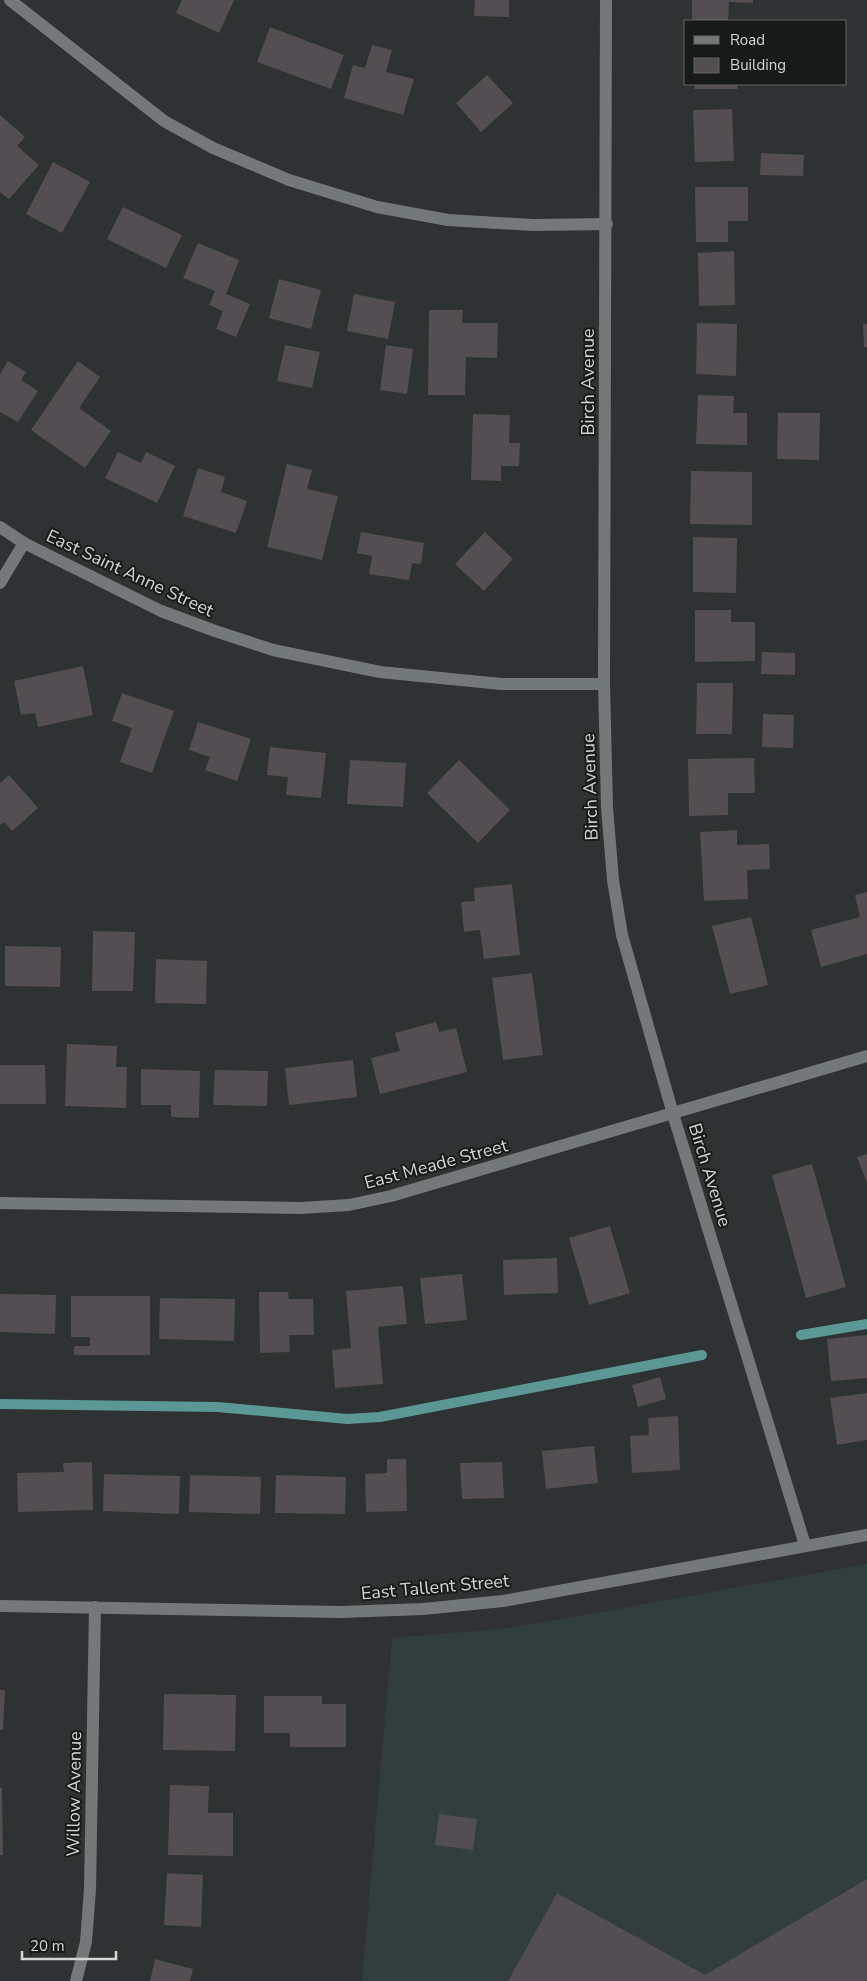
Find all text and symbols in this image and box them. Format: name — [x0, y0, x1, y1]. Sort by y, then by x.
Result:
legend — [684, 20, 847, 85]
text: Road — [730, 30, 765, 50]
text: Building — [730, 55, 786, 75]
street label: Birch Avenue — [576, 328, 600, 436]
street label: East Saint Anne Street — [42, 524, 218, 623]
street label: Birch Avenue — [576, 733, 604, 841]
street label: Birch Avenue — [683, 1120, 737, 1230]
street label: East Meade Street — [362, 1133, 511, 1195]
street label: East Tallent Street — [360, 1569, 511, 1605]
street label: Willow Avenue — [61, 1731, 87, 1857]
scale bar — [22, 1928, 116, 1960]
text: 20 m — [30, 1936, 65, 1956]

